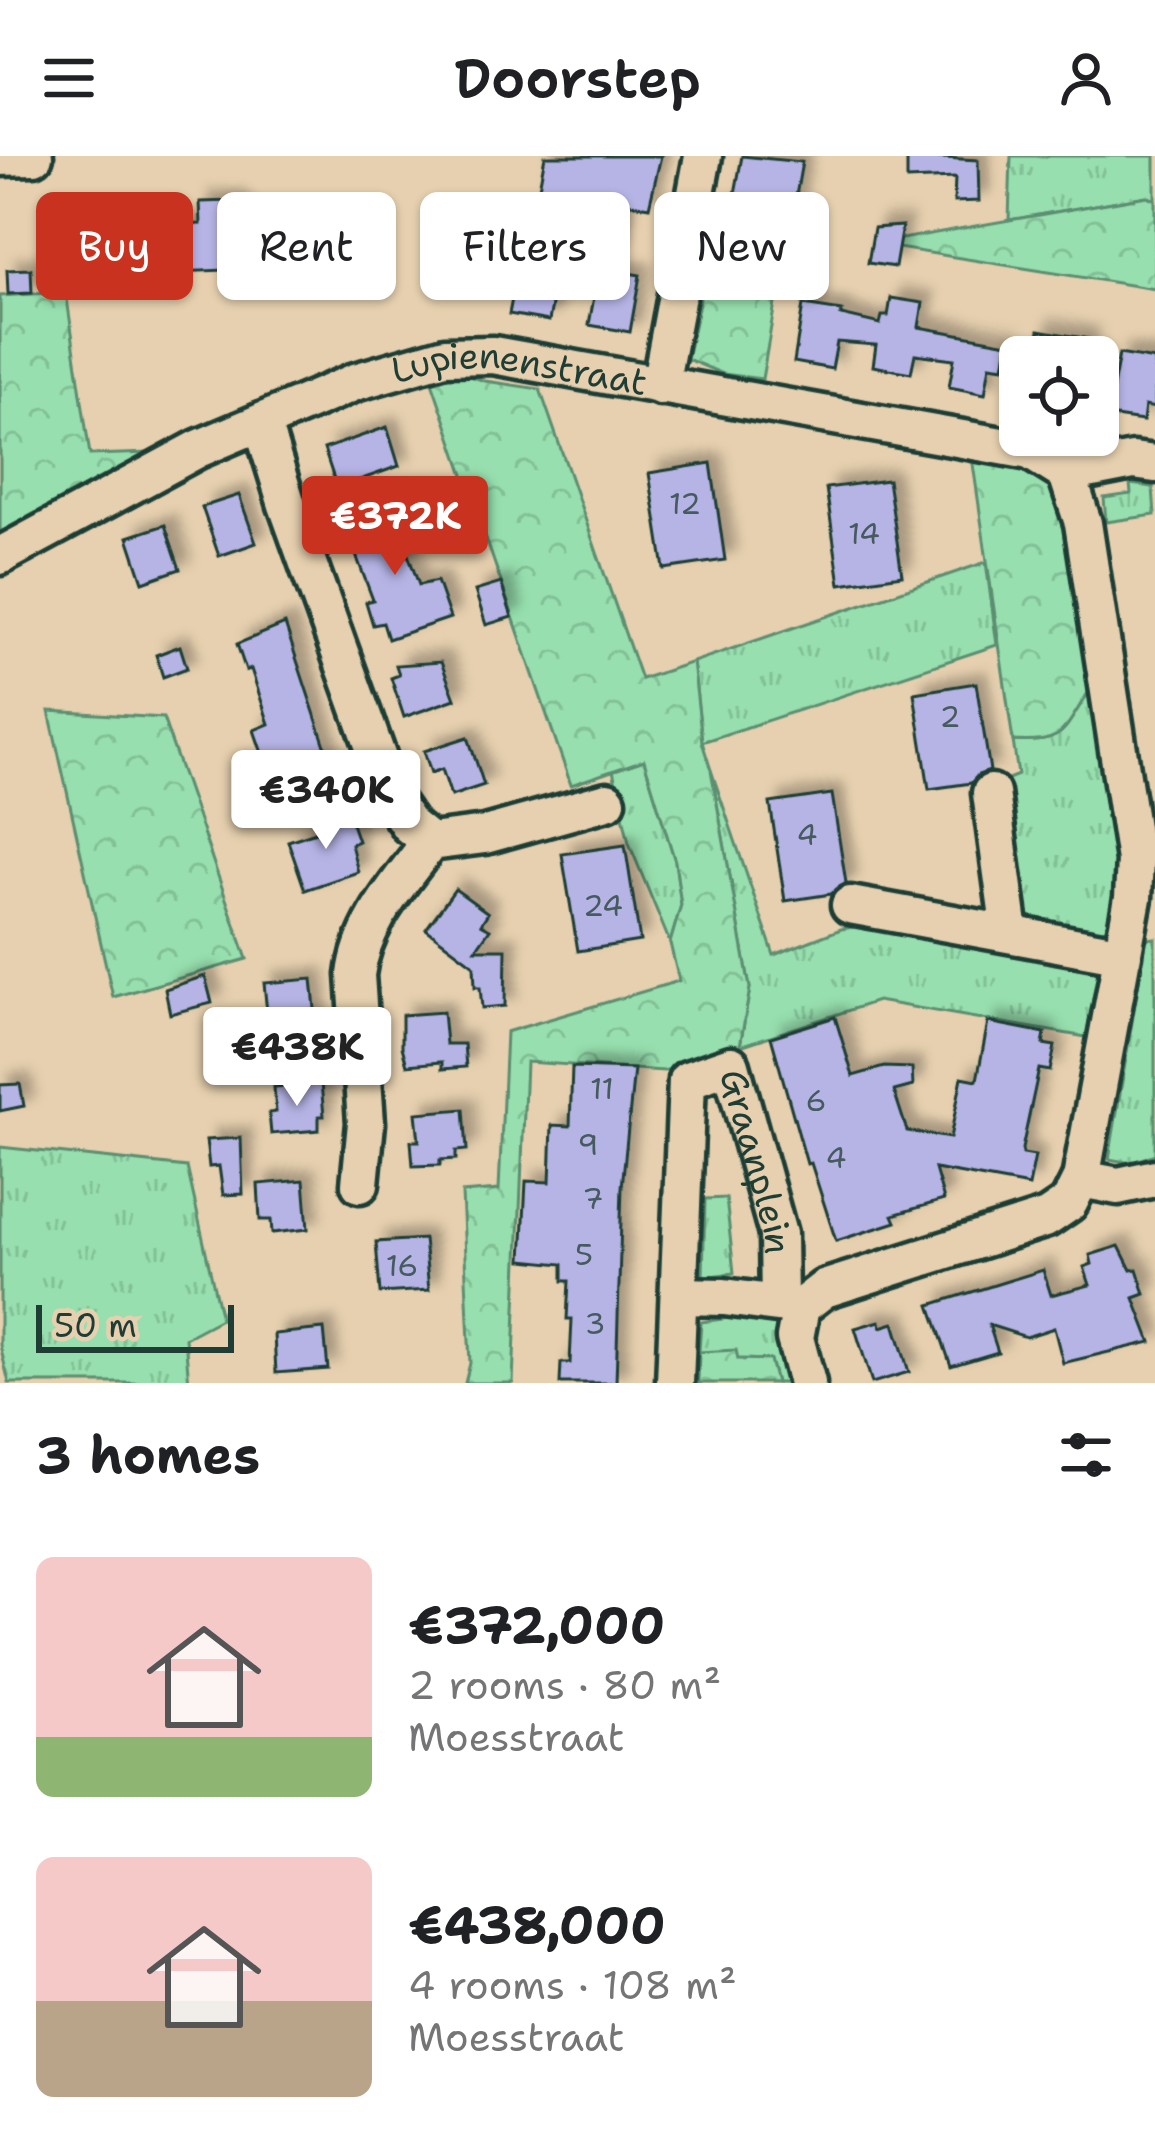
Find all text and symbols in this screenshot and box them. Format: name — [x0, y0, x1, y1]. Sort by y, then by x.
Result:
text: Doorstep — [454, 42, 701, 114]
icon: menu — [36, 45, 102, 111]
icon: person — [1053, 45, 1119, 111]
chip: Buy — [36, 192, 193, 300]
chip: Rent — [217, 192, 396, 300]
chip: Filters — [420, 192, 630, 300]
chip: New — [654, 192, 829, 300]
street label: Lupienenstraat — [385, 331, 651, 407]
map controls — [999, 336, 1119, 456]
button: locate — [999, 336, 1119, 456]
pin: €372K — [311, 476, 479, 578]
house number: 12 — [669, 483, 701, 524]
text: €372K — [329, 489, 461, 541]
house number: 14 — [848, 513, 880, 554]
house number: 2 — [940, 696, 961, 737]
pin: €340K — [242, 750, 410, 852]
text: €340K — [258, 763, 394, 815]
house number: 4 — [797, 814, 818, 855]
house number: 24 — [583, 885, 623, 926]
pin: €438K — [213, 1007, 381, 1109]
text: €438K — [230, 1020, 364, 1072]
street label: Graanplein — [708, 1063, 802, 1255]
house number: 11 — [590, 1068, 614, 1109]
house number: 6 — [806, 1080, 827, 1121]
house number: 9 — [578, 1124, 599, 1165]
house number: 4 — [826, 1137, 847, 1178]
house number: 7 — [583, 1178, 604, 1219]
house number: 5 — [575, 1234, 593, 1275]
house number: 16 — [386, 1245, 418, 1286]
scale bar — [36, 1299, 234, 1352]
text: 50 m — [54, 1303, 137, 1348]
house number: 3 — [585, 1303, 606, 1344]
text: 3 homes — [36, 1421, 260, 1489]
icon: filters — [1053, 1422, 1119, 1488]
text: €372,000 — [408, 1591, 665, 1659]
icon: home — [132, 1605, 276, 1749]
text: 2 rooms · 80 m² — [408, 1659, 721, 1711]
text: Moesstraat — [408, 1711, 625, 1763]
text: €438,000 — [408, 1891, 666, 1959]
icon: home — [132, 1905, 276, 2049]
text: 4 rooms · 108 m² — [408, 1959, 737, 2011]
text: Moesstraat — [408, 2011, 625, 2063]

